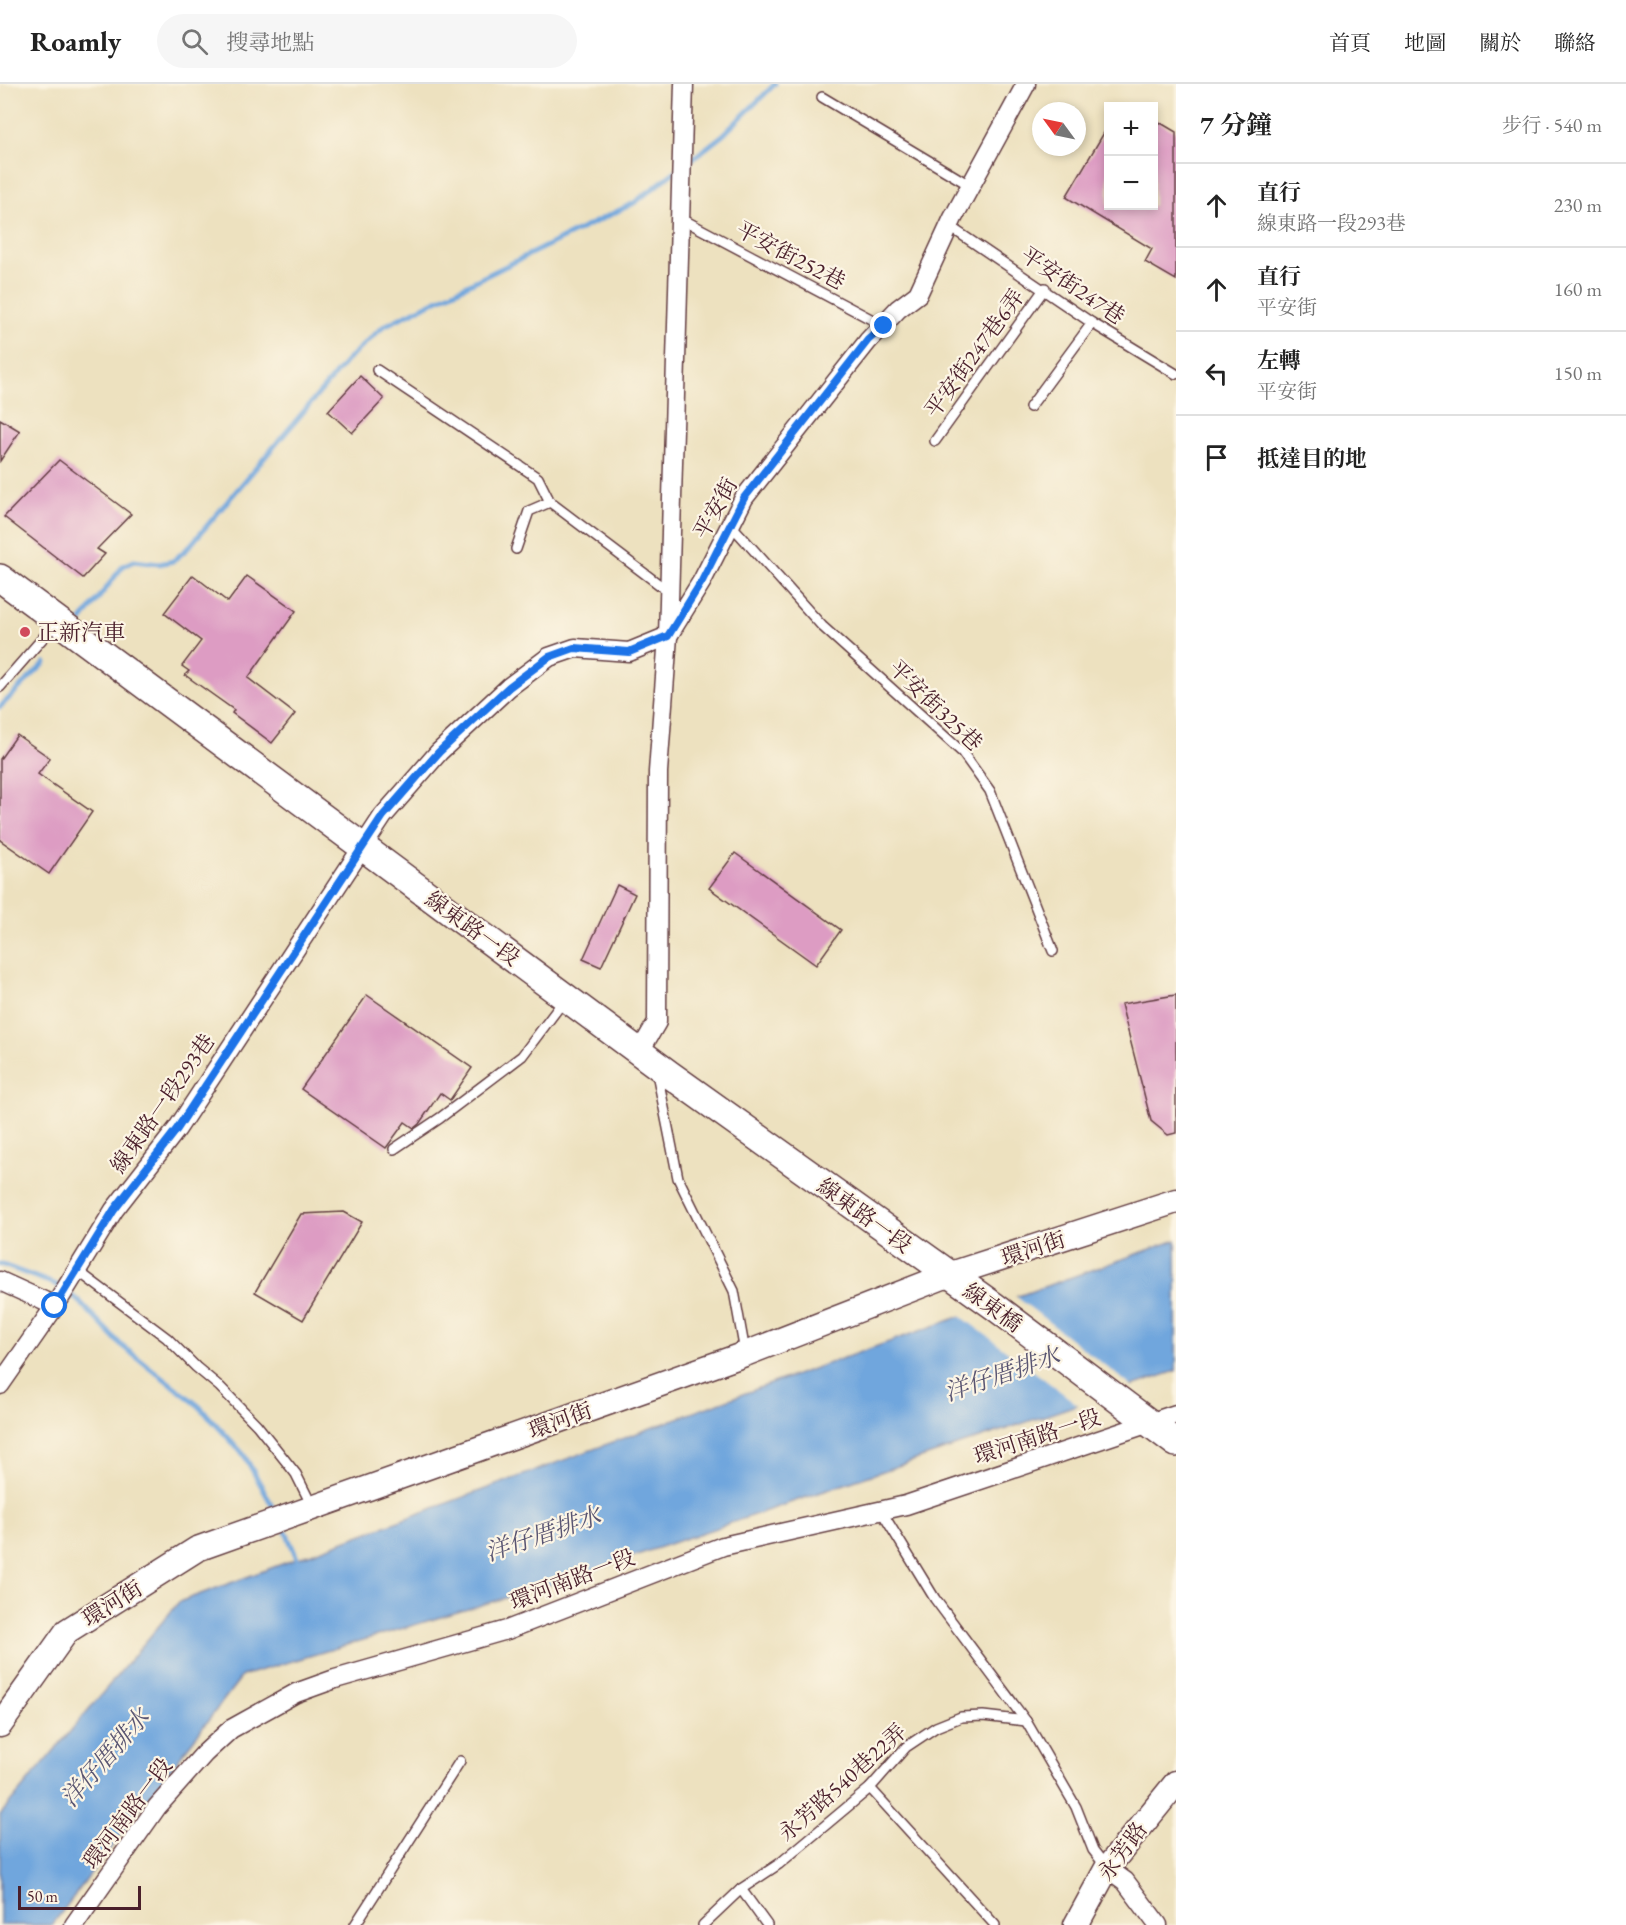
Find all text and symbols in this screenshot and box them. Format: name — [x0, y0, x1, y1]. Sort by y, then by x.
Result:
search box — [157, 14, 577, 68]
text: Roamly — [30, 23, 121, 59]
icon: search — [178, 25, 211, 58]
text: 搜尋地點 — [226, 28, 314, 57]
text: 首頁 — [1329, 29, 1371, 56]
text: 地圖 — [1404, 29, 1446, 56]
text: 關於 — [1479, 29, 1521, 56]
text: 聯絡 — [1554, 29, 1596, 56]
north arrow — [1032, 102, 1086, 156]
map controls — [1104, 102, 1158, 210]
button: + — [1104, 102, 1158, 156]
text: 7 分鐘 — [1200, 108, 1272, 142]
text: 步行 · 540 m — [1502, 112, 1602, 138]
button: − — [1104, 156, 1158, 210]
text: 直行 — [1257, 178, 1301, 207]
icon: ahead — [1200, 189, 1233, 222]
text: 230 m — [1554, 192, 1602, 218]
text: 線東路一段293巷 — [1257, 210, 1406, 236]
street label: 平安街252巷 — [731, 215, 850, 296]
street label: 平安街247巷 — [1015, 240, 1130, 331]
text: 直行 — [1257, 262, 1301, 291]
icon: ahead — [1200, 273, 1233, 306]
text: 160 m — [1554, 276, 1602, 302]
street label: 平安街247巷6弄 — [918, 283, 1031, 423]
text: 平安街 — [1257, 294, 1317, 320]
route end — [870, 312, 896, 338]
text: 左轉 — [1257, 346, 1301, 375]
icon: left — [1200, 357, 1233, 390]
text: 150 m — [1554, 360, 1602, 386]
text: 平安街 — [1257, 378, 1317, 404]
icon: arrive — [1200, 441, 1233, 474]
text: 抵達目的地 — [1257, 444, 1367, 473]
street label: 平安街 — [687, 472, 744, 544]
place label: 正新汽車 — [37, 618, 125, 647]
marker: 正新汽車 — [18, 625, 32, 639]
street label: 平安街325巷 — [883, 653, 989, 757]
street label: 線東路一段 — [420, 884, 526, 972]
street label: 線東路一段293巷 — [104, 1028, 221, 1179]
street label: 線東路一段 — [812, 1171, 918, 1259]
street label: 環河街 — [997, 1224, 1069, 1272]
street label: 線東橋 — [957, 1276, 1028, 1339]
route start — [41, 1292, 67, 1318]
water label: 洋仔厝排水 — [940, 1339, 1066, 1408]
street label: 環河街 — [524, 1396, 596, 1445]
street label: 環河南路一段 — [970, 1402, 1104, 1471]
water label: 洋仔厝排水 — [481, 1499, 607, 1568]
street label: 環河南路一段 — [505, 1542, 639, 1617]
street label: 環河街 — [77, 1574, 148, 1633]
water label: 洋仔厝排水 — [54, 1701, 157, 1813]
street label: 永芳路540巷22弄 — [772, 1717, 913, 1848]
street label: 環河南路一段 — [76, 1752, 179, 1875]
street label: 永芳路 — [1091, 1816, 1154, 1887]
scale bar — [18, 1883, 141, 1910]
text: 50 m — [27, 1886, 58, 1907]

